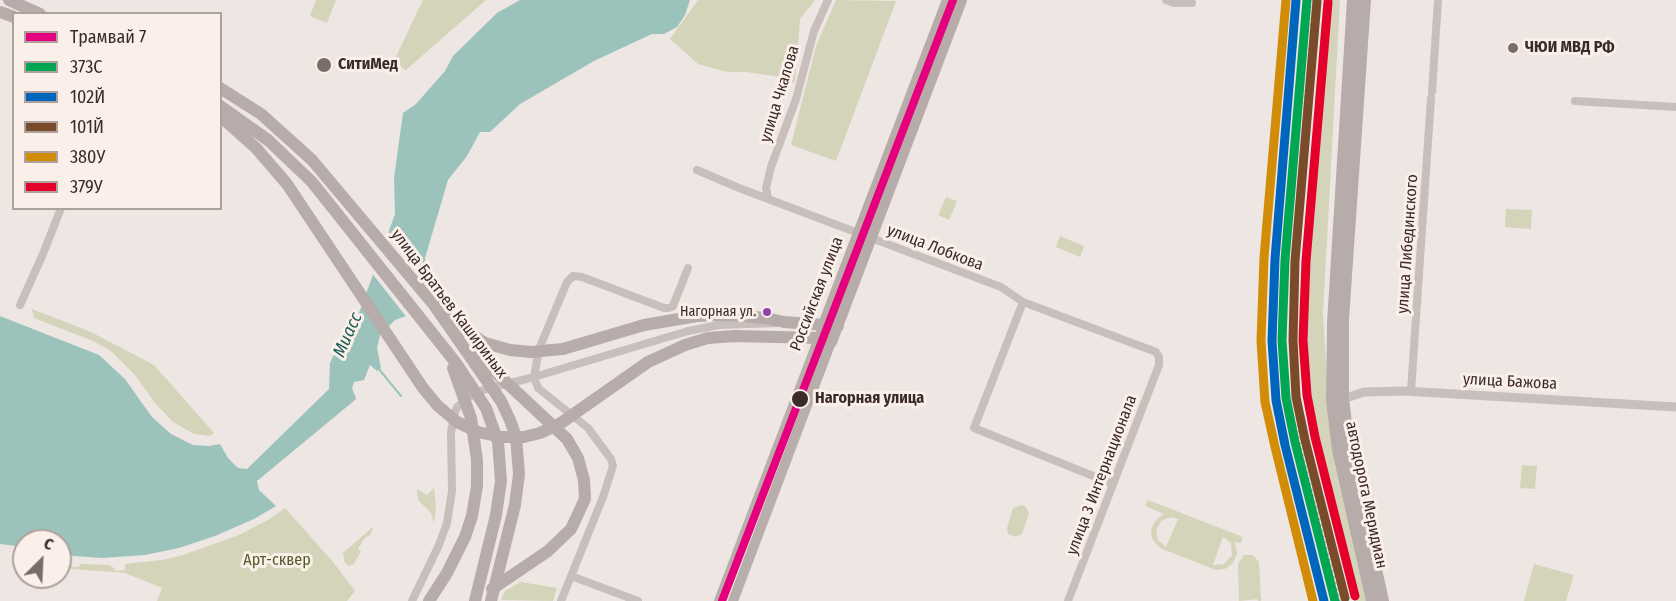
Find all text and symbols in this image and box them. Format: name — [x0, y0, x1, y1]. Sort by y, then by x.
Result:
legend — [12, 12, 222, 210]
text: Трамвай 7 — [70, 26, 146, 48]
place label: ЧЮИ МВД РФ — [1525, 38, 1615, 58]
marker: ЧЮИ МВД РФ — [1506, 41, 1520, 55]
street label: улица Чкалова — [756, 43, 804, 145]
place label: СитиМед — [338, 55, 398, 75]
text: 373C — [70, 56, 102, 78]
marker: СитиМед — [315, 56, 333, 74]
text: 102Й — [70, 86, 105, 108]
text: 101Й — [70, 116, 104, 138]
text: 380У — [70, 146, 105, 168]
street label: улица Либединского — [1394, 174, 1422, 314]
text: 379У — [70, 176, 103, 198]
street label: улица Лобкова — [884, 221, 986, 275]
street label: улица Братьев Кашириных — [387, 226, 511, 382]
street label: Российская улица — [786, 234, 848, 354]
place label: Нагорная ул. — [680, 304, 756, 320]
marker: Нагорная ул. — [761, 306, 773, 318]
water label: Миасс — [329, 309, 367, 361]
street label: улица Бажова — [1462, 370, 1558, 394]
marker: Нагорная улица — [790, 389, 810, 409]
place label: Нагорная улица — [815, 389, 924, 409]
street label: улица 3 Интернационала — [1063, 392, 1141, 558]
street label: автодорога Меридиан — [1341, 420, 1391, 570]
north arrow — [12, 529, 72, 589]
text: С — [41, 534, 56, 554]
park label: Арт-сквер — [243, 551, 311, 571]

